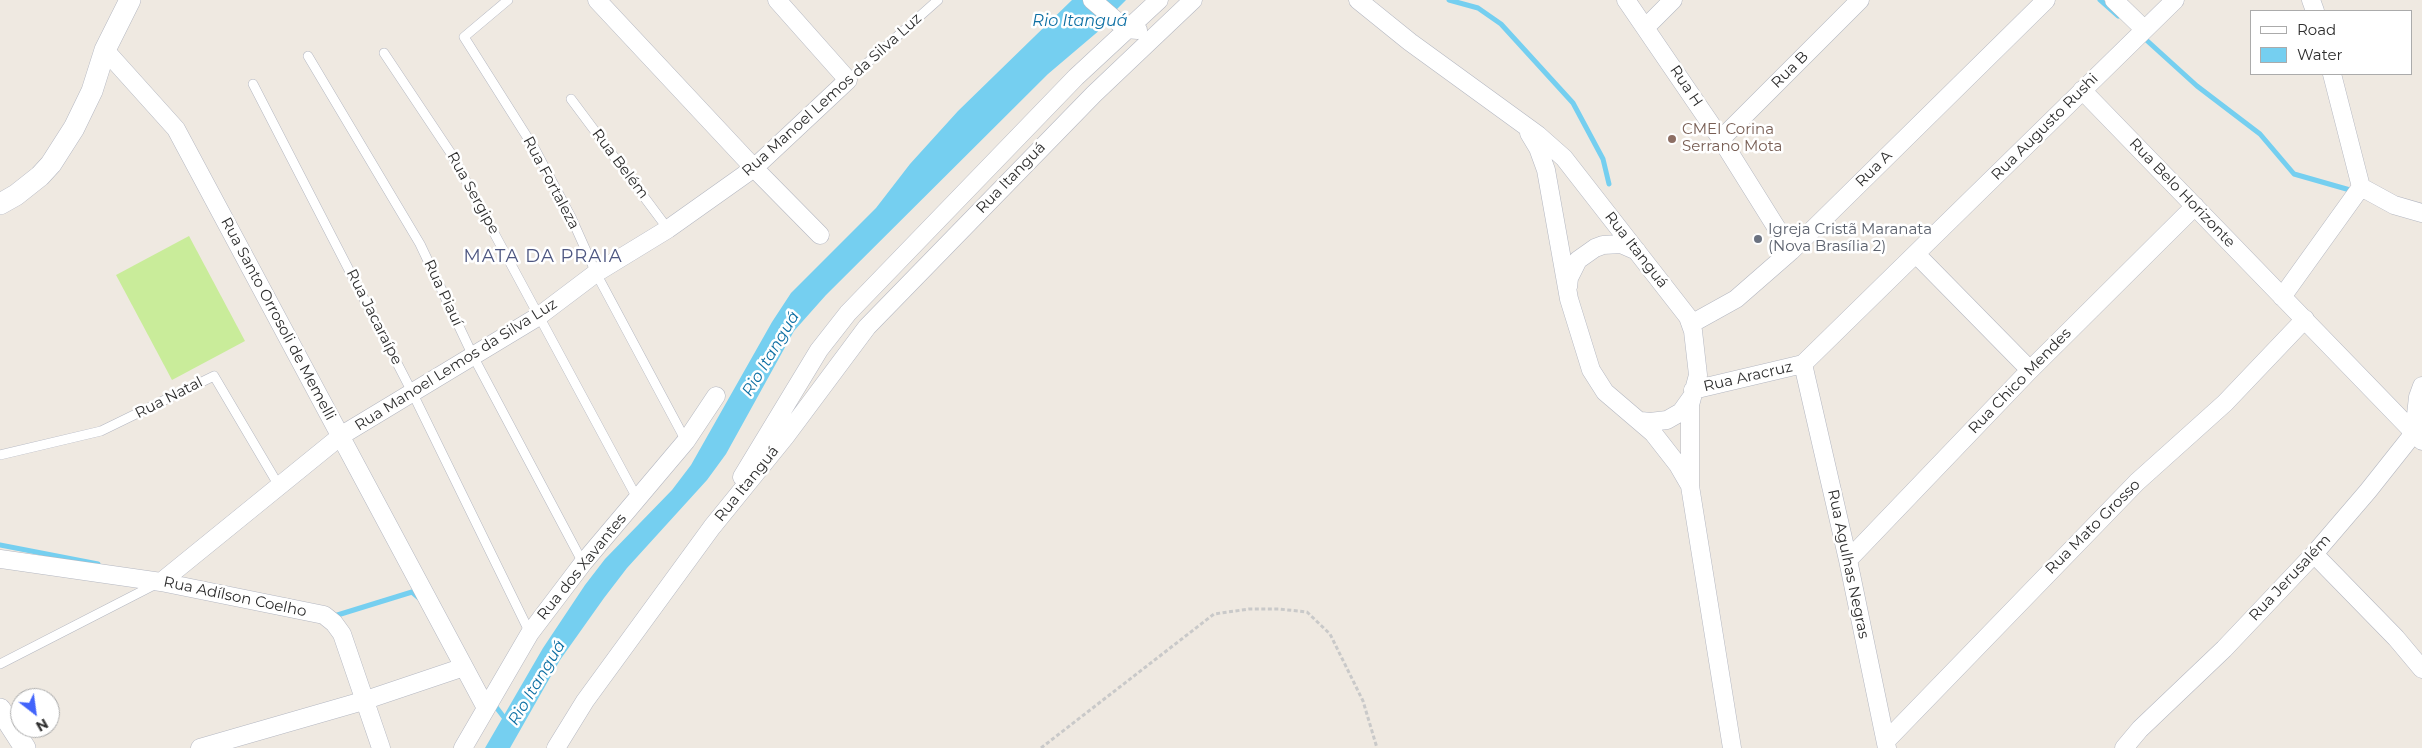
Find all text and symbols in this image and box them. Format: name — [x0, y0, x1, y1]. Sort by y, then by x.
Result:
street label: Rua Manoel Lemos da Silva Luz — [739, 10, 925, 180]
legend — [2250, 10, 2412, 75]
water label: Rio Itanguá — [1032, 11, 1128, 31]
text: Road — [2297, 20, 2336, 39]
text: Water — [2297, 45, 2343, 64]
street label: Rua B — [1768, 48, 1812, 92]
street label: Rua H — [1666, 62, 1706, 110]
street label: Rua Augusto Rushi — [1988, 70, 2102, 184]
place label: CMEI Corina Serrano Mota — [1682, 121, 1782, 156]
street label: Rua Belém — [588, 125, 652, 203]
street label: Rua Fortaleza — [519, 133, 583, 233]
marker: CMEI Corina Serrano Mota — [1666, 133, 1678, 145]
street label: Rua Belo Horizonte — [2125, 135, 2239, 251]
street label: Rua Itanguá — [972, 139, 1050, 217]
street label: Rua A — [1852, 147, 1896, 191]
street label: Rua Sergipe — [443, 149, 503, 237]
street label: Rua Itanguá — [1601, 208, 1671, 292]
street label: Rua Santo Orrosoli de Memelli — [217, 215, 339, 423]
place label: Igreja Cristã Maranata (Nova Brasília 2) — [1768, 221, 1932, 256]
marker: Igreja Cristã Maranata (Nova Brasília 2) — [1752, 233, 1764, 245]
district label: MATA DA PRAIA — [462, 246, 624, 268]
street label: Rua Piauí — [420, 257, 466, 329]
street label: Rua Jacaraípe — [342, 266, 406, 368]
street label: Rua Manoel Lemos da Silva Luz — [352, 295, 560, 435]
water label: Rio Itanguá — [738, 308, 804, 400]
street label: Rua Chico Mendes — [1965, 324, 2075, 438]
street label: Rua Aracruz — [1702, 358, 1794, 396]
street label: Rua Natal — [132, 373, 206, 423]
street label: Rua Itanguá — [711, 443, 783, 525]
street label: Rua Mato Grosso — [2042, 476, 2144, 578]
street label: Rua Agulhas Negras — [1823, 488, 1873, 640]
street label: Rua dos Xavantes — [534, 510, 630, 624]
street label: Rua Jerusalém — [2245, 531, 2335, 625]
street label: Rua Adílson Coelho — [162, 573, 308, 621]
water label: Rio Itanguá — [504, 637, 570, 729]
north arrow — [10, 688, 60, 738]
text: N — [33, 715, 51, 736]

